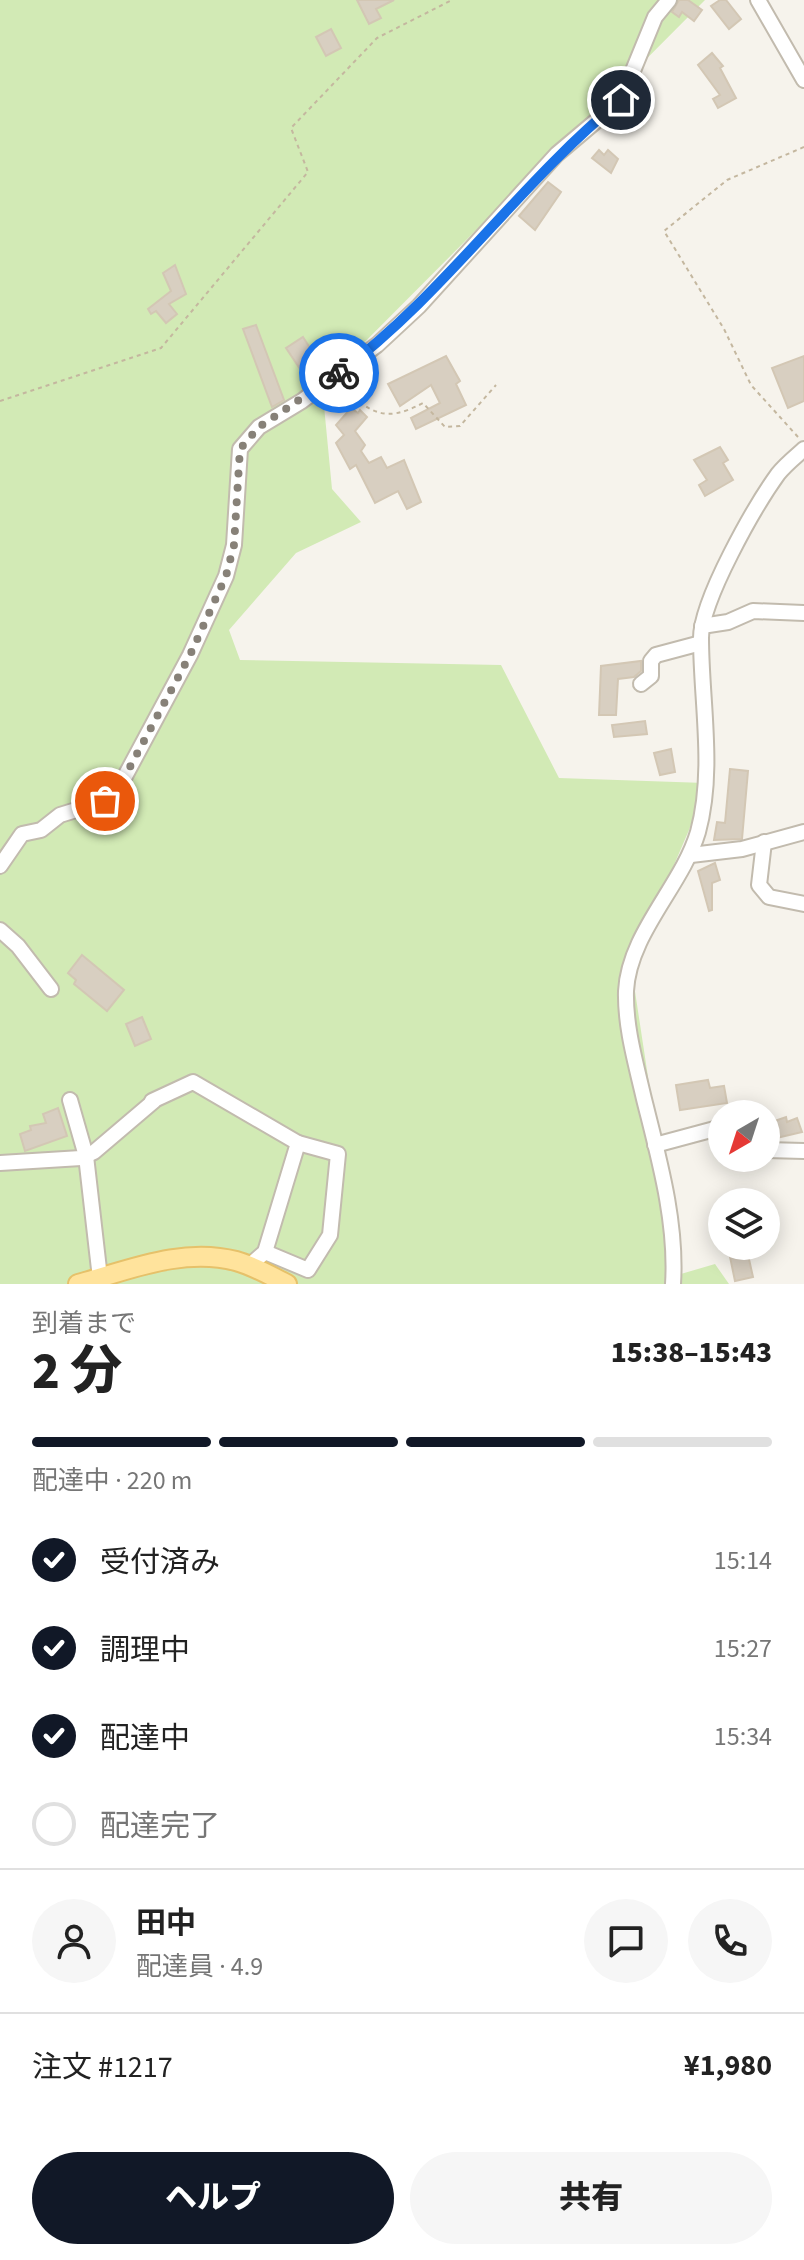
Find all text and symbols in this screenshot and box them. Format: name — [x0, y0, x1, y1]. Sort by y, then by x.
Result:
pin — [587, 66, 655, 134]
icon: home — [599, 78, 643, 122]
courier — [299, 333, 379, 413]
icon: bike — [317, 351, 361, 395]
pin — [71, 767, 139, 835]
icon: bag — [83, 779, 127, 823]
north arrow — [708, 1100, 780, 1172]
map controls — [708, 1100, 780, 1260]
button: layers — [708, 1188, 780, 1260]
text: 到着まで — [32, 1305, 136, 1342]
text: 15:38–15:43 — [611, 1331, 772, 1374]
text: 2 分 — [32, 1335, 122, 1409]
text: 配達中 · 220 m — [32, 1462, 192, 1499]
icon: check — [32, 1538, 76, 1582]
text: 受付済み — [100, 1541, 220, 1584]
text: 15:14 — [714, 1542, 772, 1579]
icon: check — [32, 1626, 76, 1670]
text: 調理中 — [100, 1629, 190, 1672]
text: 15:27 — [714, 1630, 772, 1667]
icon: check — [32, 1714, 76, 1758]
text: 配達中 — [100, 1717, 190, 1760]
text: 15:34 — [714, 1718, 772, 1755]
text: 配達完了 — [100, 1805, 220, 1848]
button: person — [32, 1899, 116, 1983]
button: chat — [584, 1899, 668, 1983]
button: phone — [688, 1899, 772, 1983]
text: 田中 — [136, 1902, 196, 1945]
text: 配達員 · 4.9 — [136, 1948, 263, 1985]
text: ¥1,980 — [684, 2044, 772, 2087]
text: 注文 #1217 — [32, 2046, 173, 2089]
button: ヘルプ — [32, 2152, 394, 2244]
button: 共有 — [410, 2152, 772, 2244]

